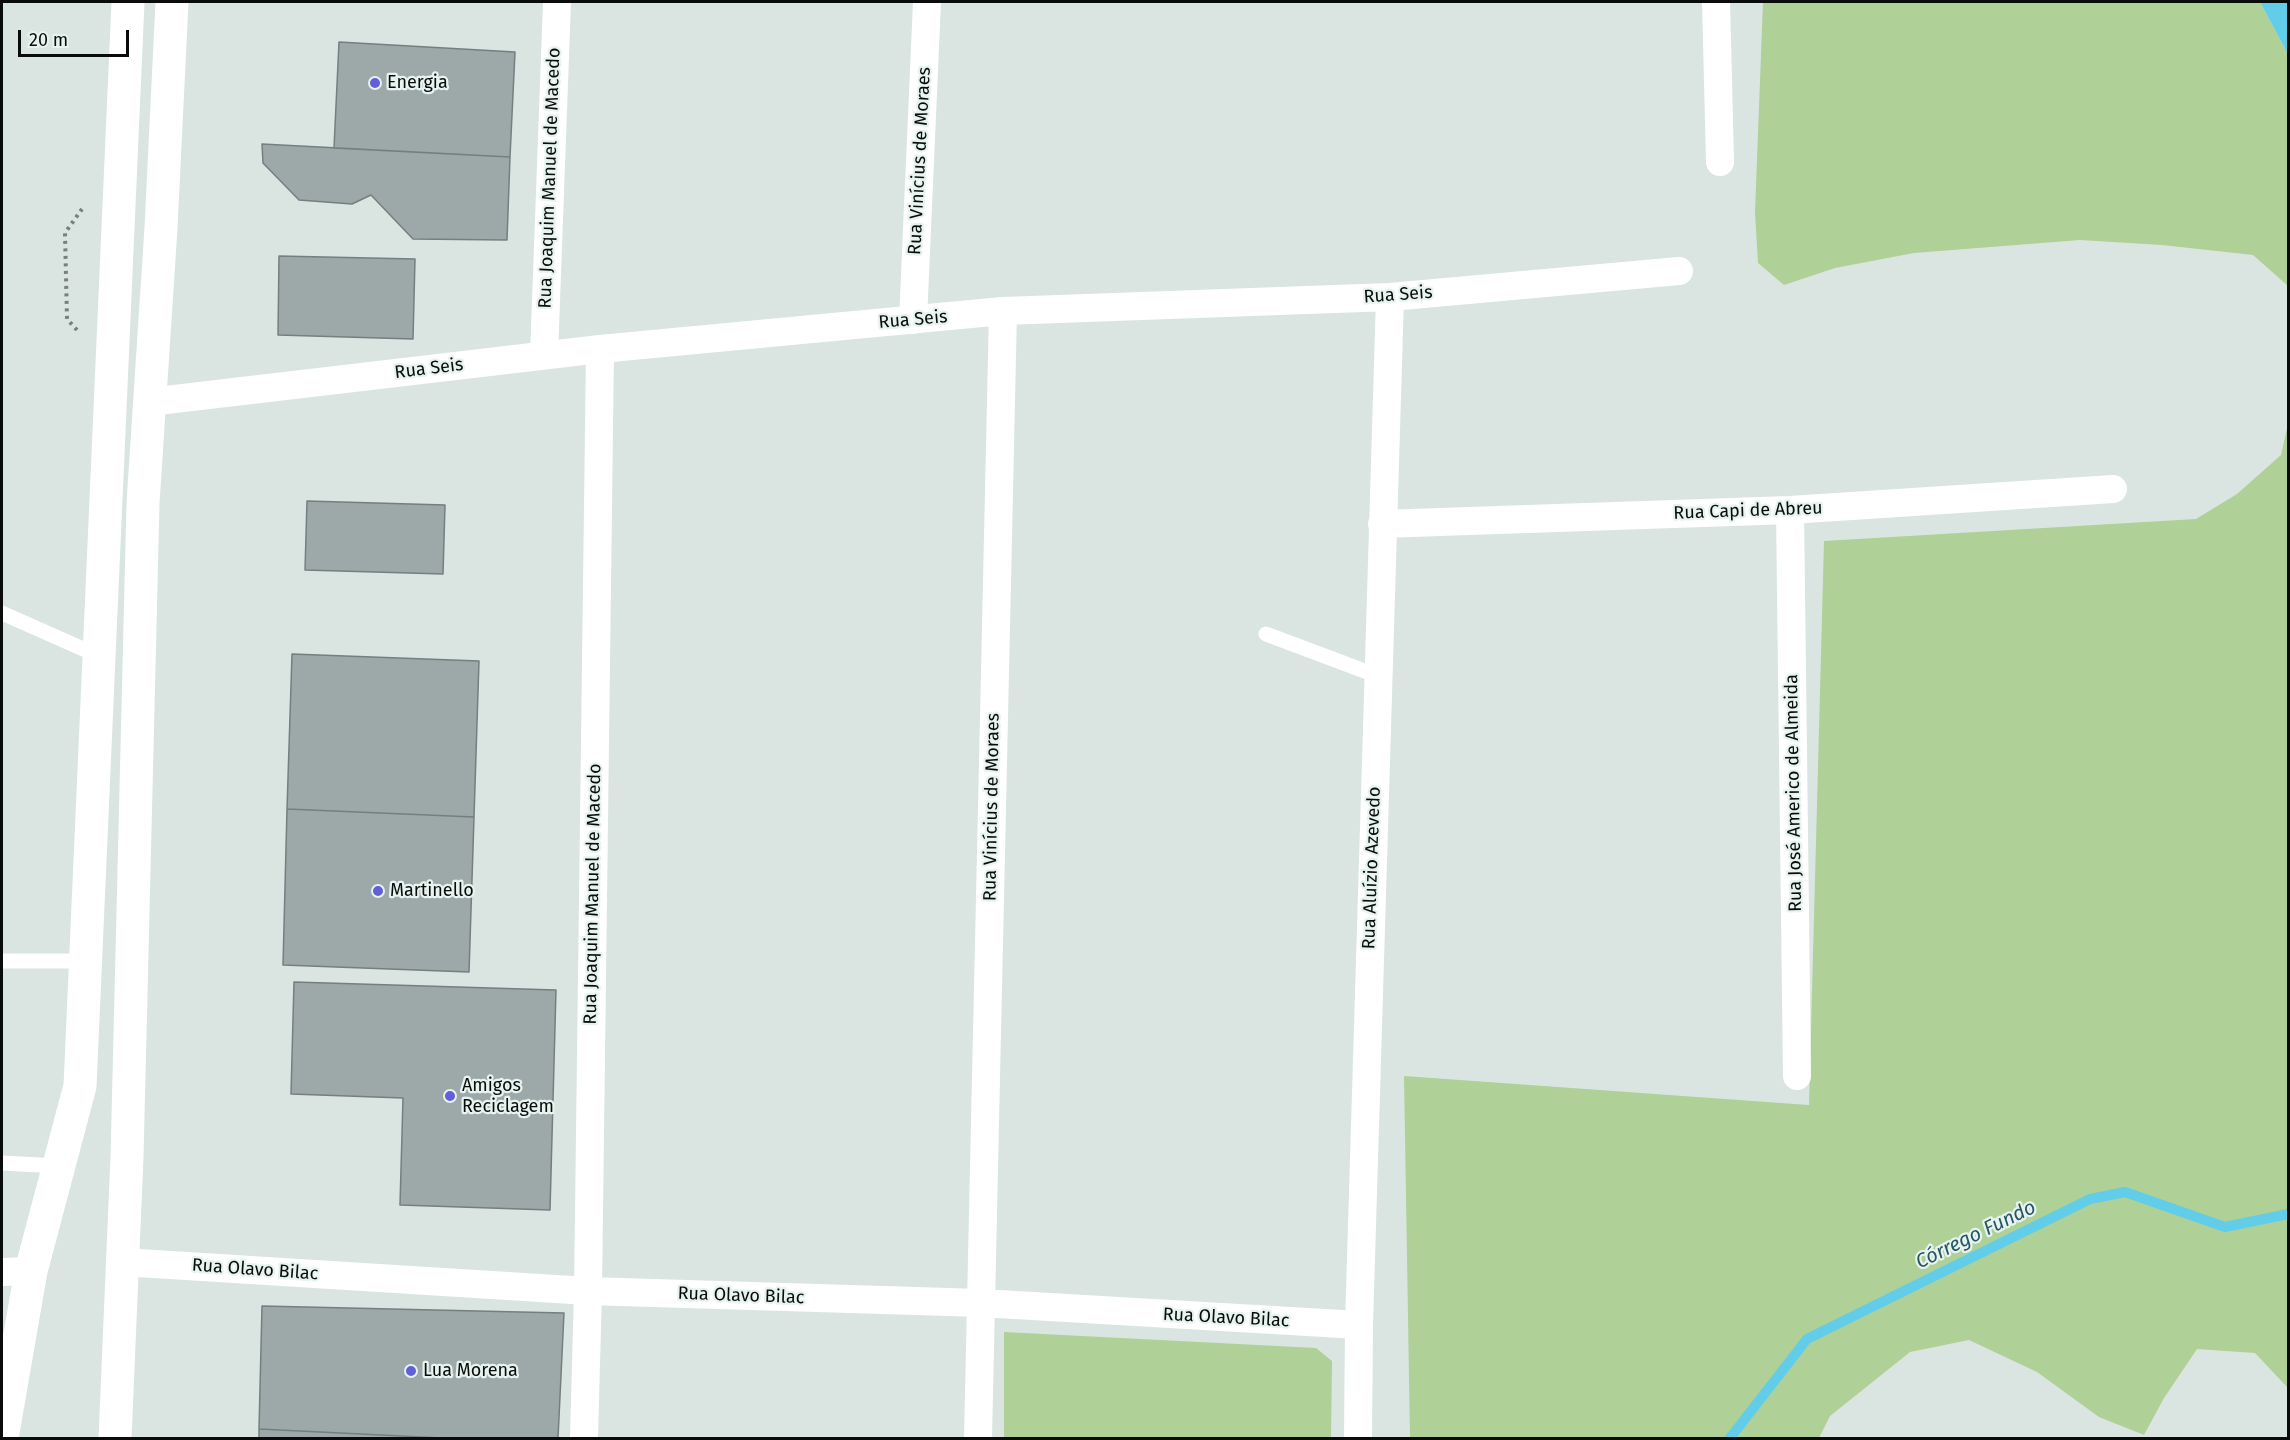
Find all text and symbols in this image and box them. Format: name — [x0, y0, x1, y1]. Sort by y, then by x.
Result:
scale bar — [21, 18, 132, 56]
text: 20 m — [29, 29, 68, 51]
street label: Rua Joaquim Manuel de Macedo — [535, 47, 565, 309]
street label: Rua Vinícius de Moraes — [904, 66, 936, 256]
place label: Energia — [387, 72, 448, 94]
marker: Energia — [368, 76, 382, 90]
street label: Rua Seis — [1363, 282, 1433, 308]
street label: Rua Seis — [878, 306, 948, 334]
street label: Rua Seis — [393, 354, 465, 384]
street label: Rua Capi de Abreu — [1673, 498, 1823, 524]
street label: Rua José Americo de Almeida — [1781, 674, 1807, 912]
street label: Rua Vinícius de Moraes — [980, 713, 1004, 901]
street label: Rua Joaquim Manuel de Macedo — [580, 763, 606, 1025]
street label: Rua Aluízio Azevedo — [1358, 786, 1386, 950]
place label: Martinello — [390, 880, 474, 902]
marker: Martinello — [371, 884, 385, 898]
place label: Amigos Reciclagem — [462, 1075, 554, 1118]
marker: Amigos Reciclagem — [443, 1089, 457, 1103]
water label: Córrego Fundo — [1912, 1196, 2040, 1274]
street label: Rua Olavo Bilac — [191, 1255, 319, 1285]
street label: Rua Olavo Bilac — [677, 1283, 805, 1309]
street label: Rua Olavo Bilac — [1162, 1304, 1290, 1332]
place label: Lua Morena — [423, 1360, 518, 1382]
marker: Lua Morena — [404, 1364, 418, 1378]

